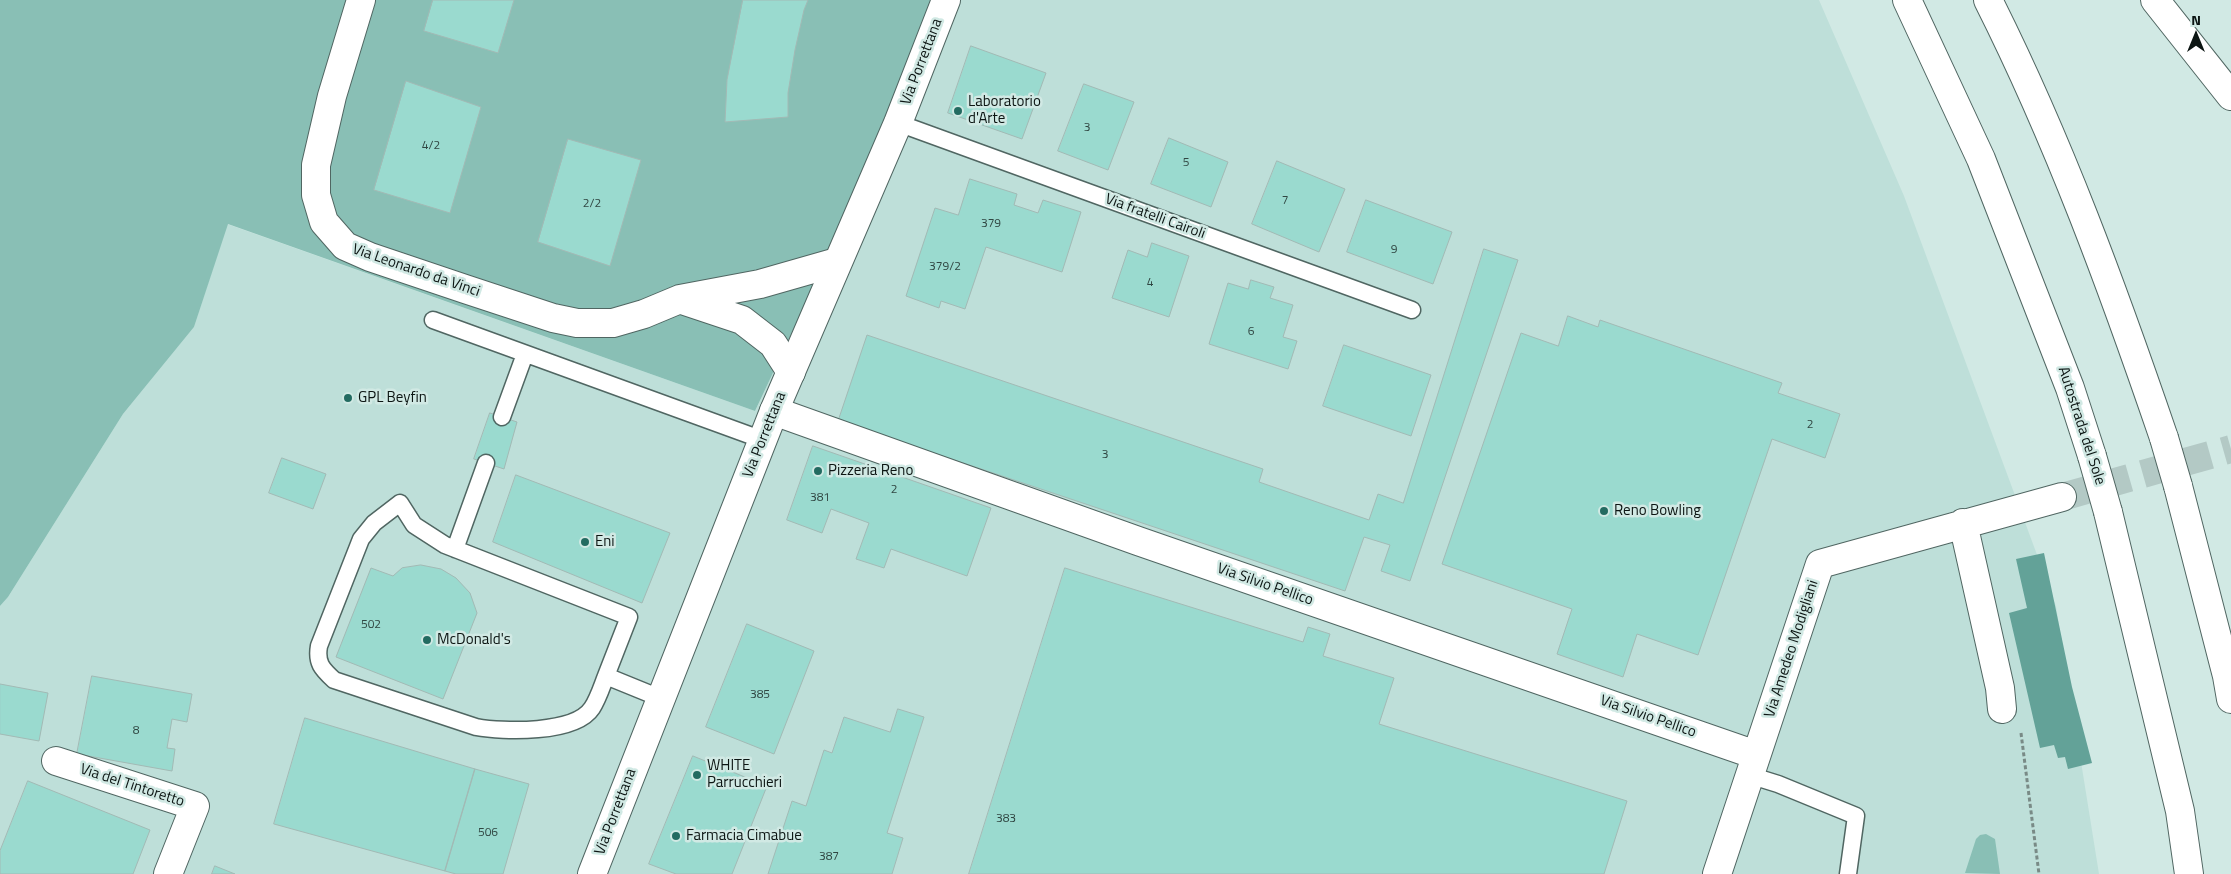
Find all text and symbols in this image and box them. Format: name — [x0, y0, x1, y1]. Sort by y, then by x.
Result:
text: N — [2191, 9, 2201, 30]
north arrow — [2171, 10, 2221, 60]
street label: Via Porrettana — [897, 16, 947, 108]
place label: Laboratorio d'Arte — [968, 93, 1041, 128]
marker: Laboratorio d'Arte — [952, 105, 964, 117]
house number: 3 — [1084, 121, 1090, 135]
house number: 4/2 — [422, 139, 440, 153]
house number: 5 — [1183, 156, 1189, 170]
street label: Via fratelli Cairoli — [1102, 190, 1208, 244]
house number: 7 — [1282, 194, 1288, 208]
house number: 2/2 — [583, 197, 601, 211]
house number: 379 — [981, 217, 1001, 231]
street label: Via Leonardo da Vinci — [350, 241, 482, 301]
house number: 9 — [1391, 243, 1397, 257]
house number: 379/2 — [929, 260, 961, 274]
house number: 4 — [1147, 276, 1153, 290]
house number: 6 — [1248, 325, 1254, 339]
street label: Autostrada del Sole — [2053, 365, 2109, 487]
place label: GPL Beyfin — [358, 389, 427, 407]
street label: Via Porrettana — [740, 389, 790, 481]
marker: GPL Beyfin — [342, 392, 354, 404]
house number: 2 — [1807, 418, 1813, 432]
house number: 3 — [1102, 448, 1108, 462]
place label: Pizzeria Reno — [828, 462, 913, 480]
marker: Pizzeria Reno — [812, 465, 824, 477]
house number: 2 — [891, 483, 897, 497]
house number: 381 — [810, 491, 830, 505]
place label: Reno Bowling — [1614, 502, 1701, 520]
marker: Reno Bowling — [1598, 505, 1610, 517]
place label: Eni — [595, 533, 615, 551]
marker: Eni — [579, 536, 591, 548]
street label: Via Silvio Pellico — [1215, 560, 1315, 610]
street label: Via Amedeo Modigliani — [1761, 578, 1823, 720]
house number: 502 — [361, 618, 381, 632]
place label: McDonald's — [437, 631, 511, 649]
marker: McDonald's — [421, 634, 433, 646]
house number: 385 — [750, 688, 770, 702]
street label: Via Silvio Pellico — [1598, 692, 1698, 742]
house number: 8 — [133, 724, 139, 738]
place label: WHITE Parrucchieri — [707, 757, 782, 792]
street label: Via del Tintoretto — [78, 761, 186, 811]
street label: Via Porrettana — [591, 766, 641, 858]
marker: WHITE Parrucchieri — [691, 769, 703, 781]
house number: 383 — [996, 812, 1016, 826]
house number: 506 — [478, 826, 498, 840]
place label: Farmacia Cimabue — [686, 827, 802, 845]
marker: Farmacia Cimabue — [670, 830, 682, 842]
house number: 387 — [819, 850, 839, 864]

